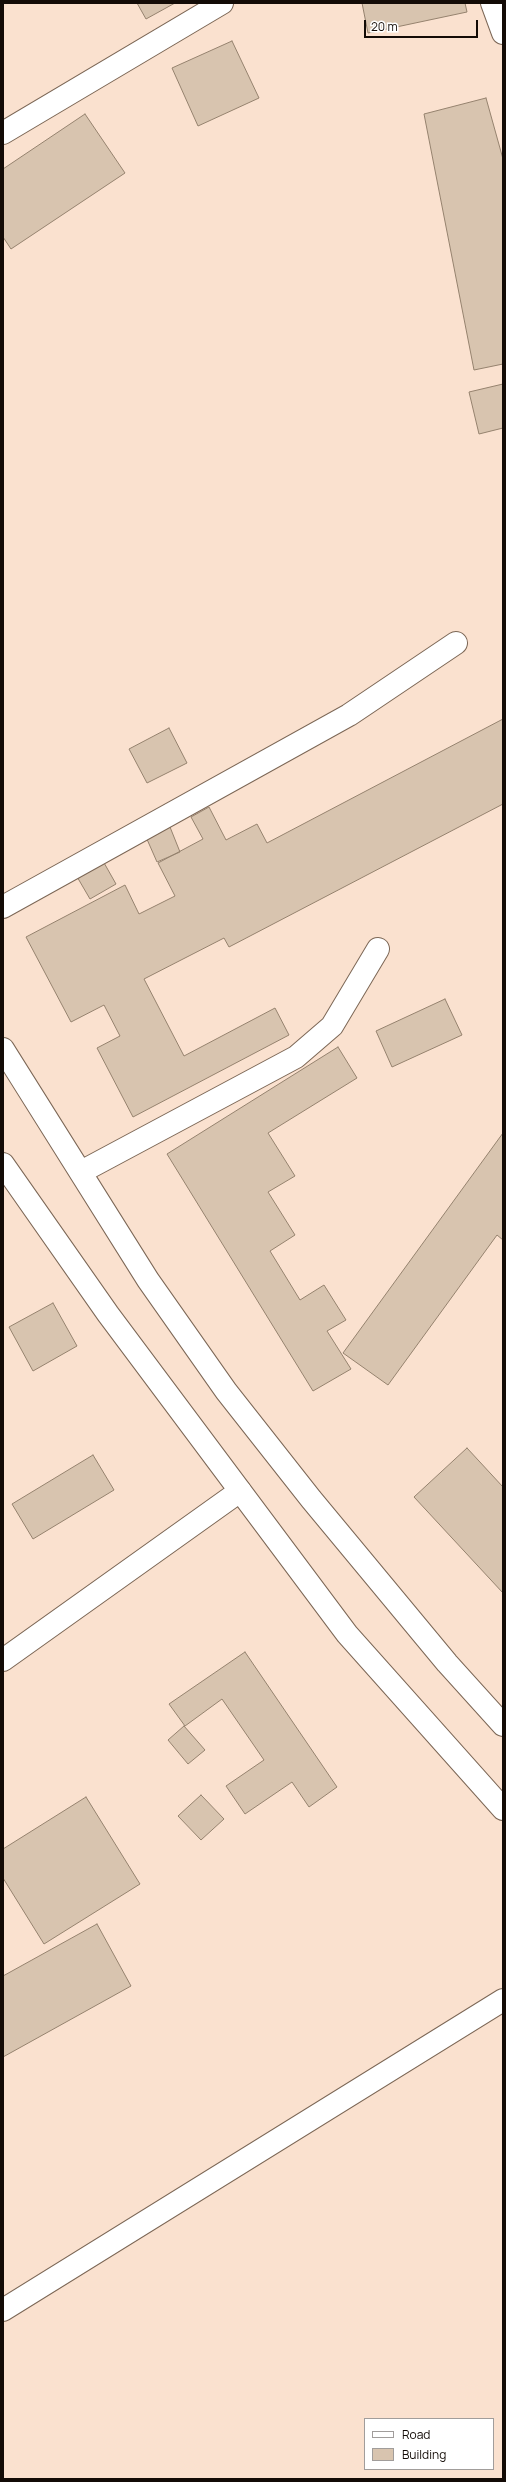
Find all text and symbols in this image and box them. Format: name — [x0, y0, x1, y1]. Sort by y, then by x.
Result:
scale bar — [366, 12, 480, 38]
text: 20 m — [371, 18, 398, 35]
legend — [364, 2418, 494, 2470]
text: Road — [402, 2426, 430, 2443]
text: Building — [402, 2446, 446, 2463]

